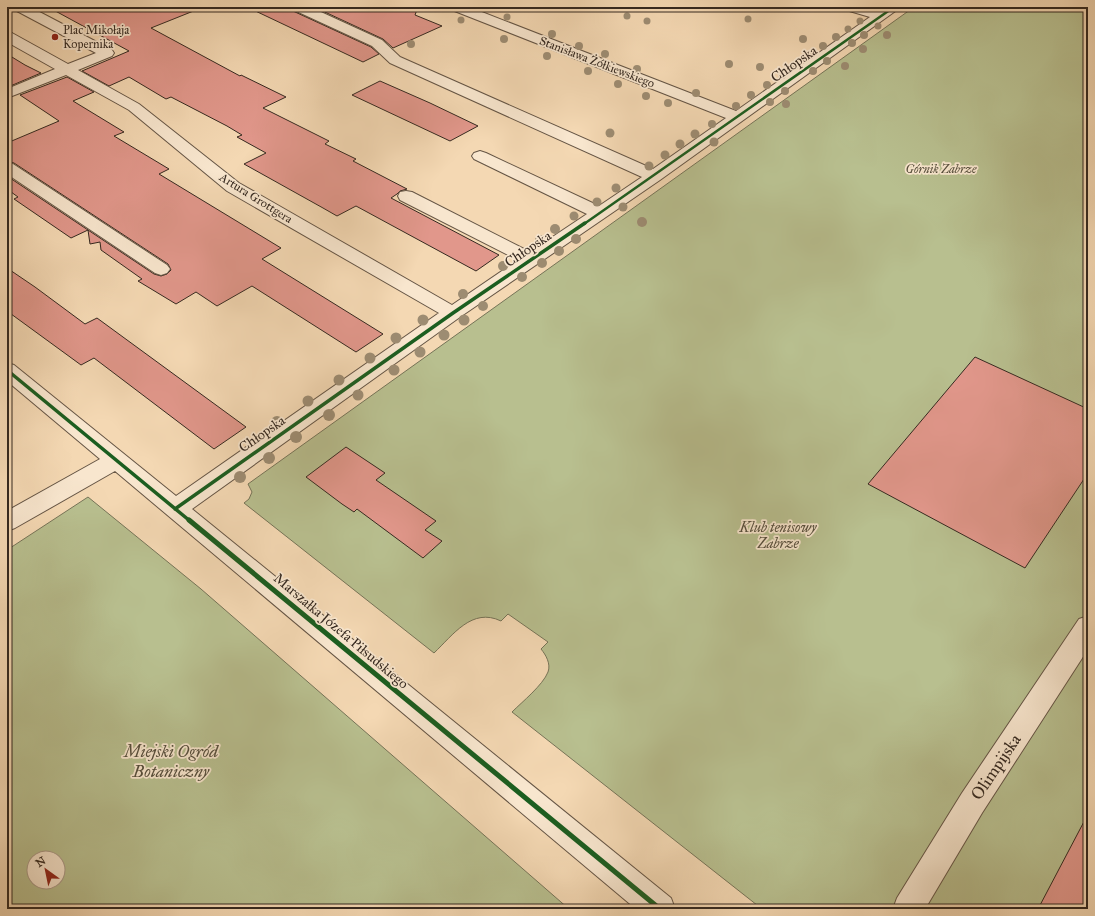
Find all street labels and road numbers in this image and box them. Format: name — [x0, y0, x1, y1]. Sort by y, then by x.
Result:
street label: Stanisława Żółkiewskiego — [537, 33, 657, 91]
street label: Chłopska — [768, 42, 821, 86]
street label: Artura Grottgera — [216, 169, 296, 227]
street label: Chłopska — [501, 227, 555, 271]
street label: Chłopska — [236, 412, 289, 456]
street label: Marszałka Józefa Piłsudskiego — [269, 570, 412, 693]
street label: Olimpijska — [966, 729, 1026, 804]

